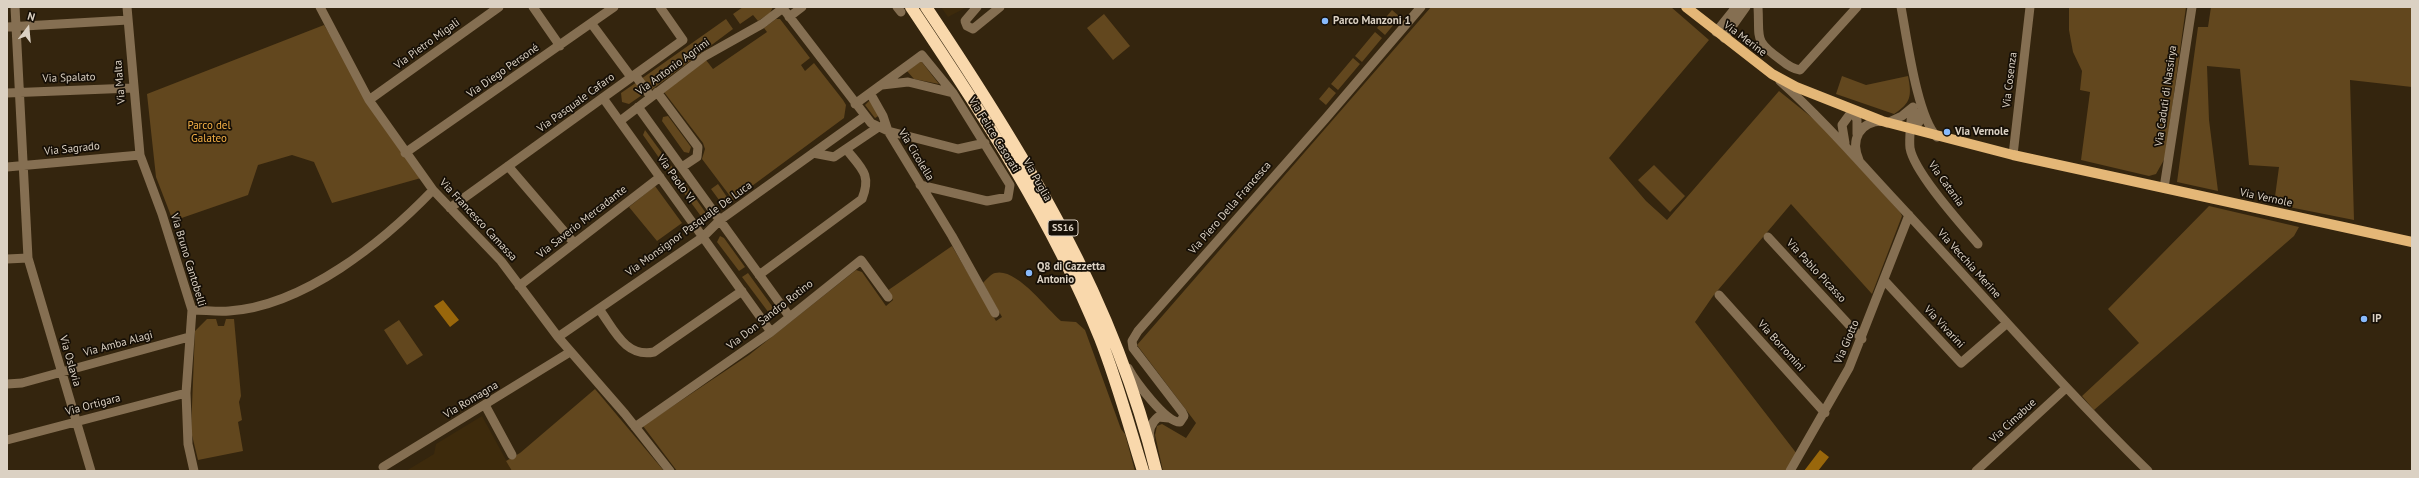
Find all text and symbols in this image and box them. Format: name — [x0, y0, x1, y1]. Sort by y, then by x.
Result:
north arrow — [8, 8, 48, 48]
text: N — [26, 9, 37, 24]
place label: Parco Manzoni 1 — [1333, 14, 1411, 28]
street label: Via Pietro Migali — [392, 16, 462, 72]
marker: Parco Manzoni 1 — [1320, 16, 1330, 26]
street label: Via Merine — [1721, 19, 1769, 59]
street label: Via Antonio Agrimi — [633, 36, 713, 98]
street label: Via Diego Personé — [464, 41, 542, 101]
street label: Via Caduti di Nassirya — [2152, 45, 2180, 147]
street label: Via Cosenza — [2000, 51, 2020, 109]
street label: Via Malta — [112, 59, 128, 105]
street label: Via Spalato — [42, 70, 96, 86]
street label: Via Pasquale Cafaro — [535, 70, 617, 136]
street label: Via Felice Casorati — [966, 95, 1022, 175]
park label: Parco del Galateo — [187, 119, 231, 145]
place label: Via Vernole — [1955, 125, 2009, 139]
street label: Via Cicolella — [895, 127, 937, 183]
marker: Via Vernole — [1942, 127, 1952, 137]
street label: Via Sagrado — [44, 140, 100, 158]
street label: Via Paolo VI — [654, 152, 698, 206]
street label: Via Puglia — [1020, 156, 1054, 204]
street label: Via Piero Della Francesca — [1186, 159, 1274, 257]
street label: Via Catania — [1925, 159, 1967, 209]
street label: Via Francesco Camassa — [436, 176, 520, 264]
street label: Via Monsignor Pasquale De Luca — [623, 179, 755, 279]
street label: Via Saverio Mercadante — [535, 183, 629, 261]
street label: Via Vernole — [2239, 186, 2293, 210]
street label: Via Bruno Cantobelli — [168, 212, 208, 308]
road number: SS16 — [1048, 220, 1078, 236]
street label: Via Vecchia Merine — [1935, 227, 2003, 301]
street label: Via Pablo Picasso — [1783, 237, 1849, 305]
place label: Q8 di Cazzetta Antonio — [1037, 260, 1105, 286]
marker: Q8 di Cazzetta Antonio — [1024, 268, 1034, 278]
street label: Via Don Sandro Rotino — [724, 277, 816, 353]
street label: Via Vivarini — [1921, 303, 1967, 351]
place label: IP — [2372, 312, 2381, 326]
marker: IP — [2359, 314, 2369, 324]
street label: Via Borromini — [1755, 318, 1807, 374]
street label: Via Giotto — [1832, 318, 1862, 366]
street label: Via Amba Alagi — [82, 328, 154, 360]
street label: Via Oslavia — [56, 334, 84, 388]
street label: Via Romagna — [441, 379, 501, 421]
street label: Via Ortigara — [64, 391, 122, 419]
street label: Via Cimabue — [1987, 396, 2039, 446]

